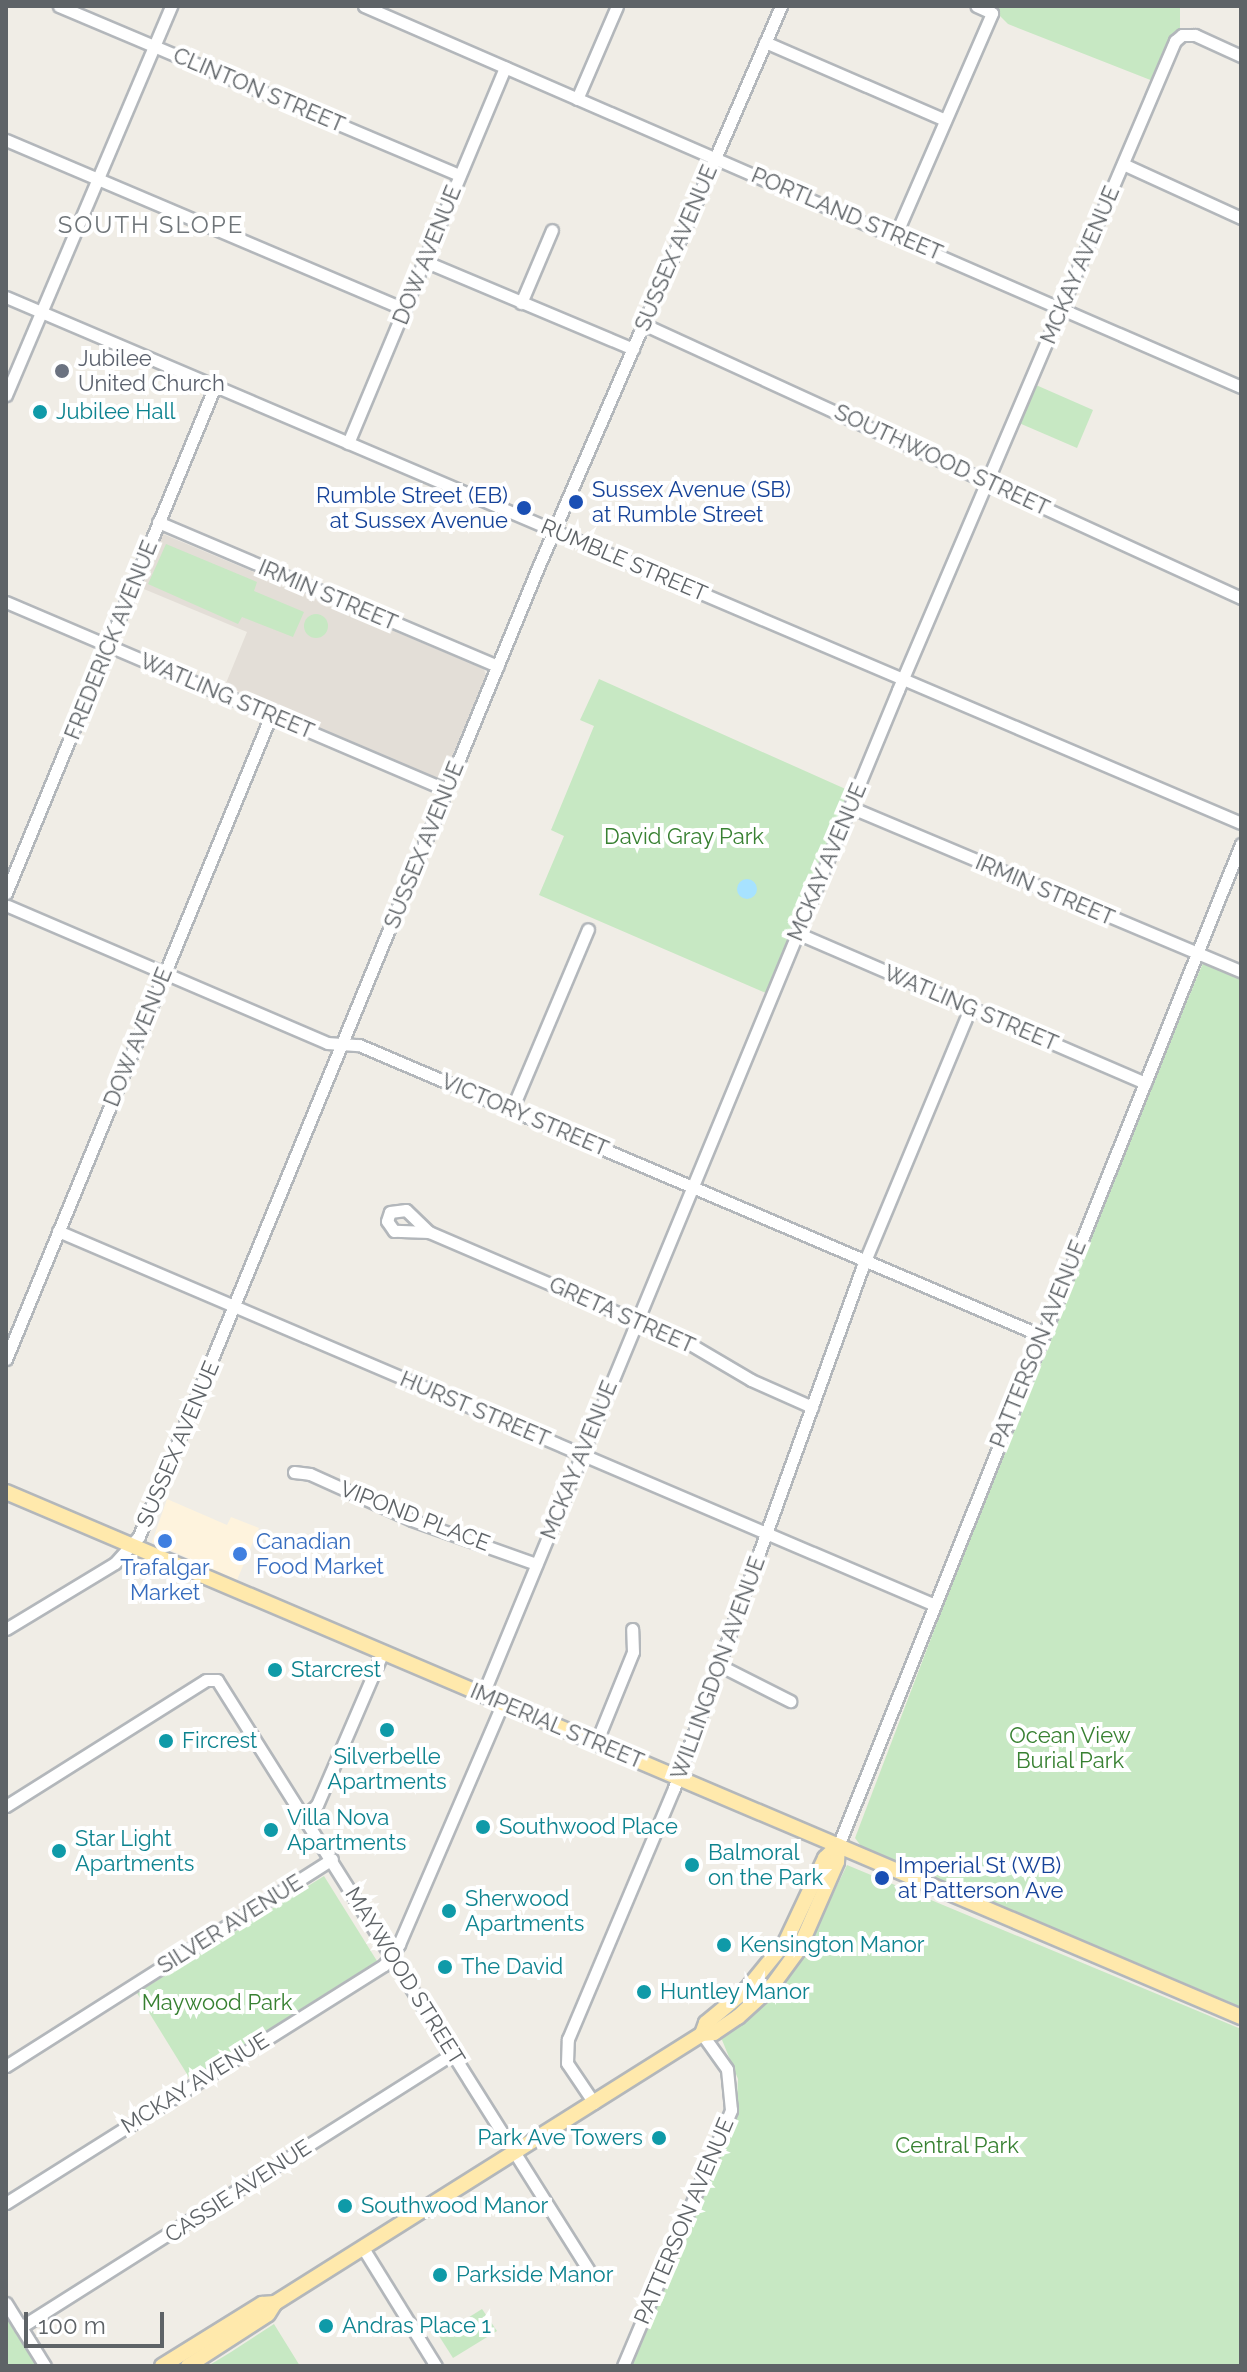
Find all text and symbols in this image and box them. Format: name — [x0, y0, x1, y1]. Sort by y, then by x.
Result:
street label: CLINTON STREET — [169, 42, 349, 138]
street label: SUSSEX AVENUE — [629, 161, 723, 335]
street label: PORTLAND STREET — [747, 162, 947, 266]
street label: DOW AVENUE — [387, 181, 467, 329]
street label: MCKAY AVENUE — [1035, 181, 1125, 349]
district label: SOUTH SLOPE — [58, 211, 244, 239]
place label: Jubilee United Church — [78, 345, 225, 396]
marker: Jubilee United Church — [53, 362, 71, 380]
place label: Jubilee Hall — [56, 399, 175, 425]
street label: SOUTHWOOD STREET — [830, 399, 1054, 521]
marker: Jubilee Hall — [31, 403, 49, 421]
place label: Sussex Avenue (SB) at Rumble Street — [592, 476, 791, 528]
place label: Rumble Street (EB) at Sussex Avenue — [316, 482, 508, 534]
marker: Sussex Avenue (SB) at Rumble Street — [567, 493, 585, 511]
marker: Rumble Street (EB) at Sussex Avenue — [515, 499, 533, 517]
street label: RUMBLE STREET — [537, 513, 711, 607]
street label: FREDERICK AVENUE — [59, 536, 163, 744]
street label: IRMIN STREET — [254, 554, 402, 636]
street label: WATLING STREET — [136, 647, 318, 745]
street label: SUSSEX AVENUE — [378, 757, 470, 933]
street label: MCKAY AVENUE — [782, 778, 872, 946]
park label: David Gray Park — [604, 824, 764, 850]
street label: IRMIN STREET — [971, 849, 1119, 931]
street label: WATLING STREET — [880, 959, 1062, 1057]
street label: DOW AVENUE — [98, 963, 178, 1111]
street label: VICTORY STREET — [437, 1068, 613, 1162]
street label: PATTERSON AVENUE — [984, 1236, 1092, 1452]
street label: GRETA STREET — [545, 1271, 699, 1359]
street label: SUSSEX AVENUE — [131, 1357, 225, 1531]
street label: HURST STREET — [396, 1365, 554, 1453]
street label: MCKAY AVENUE — [535, 1376, 623, 1544]
street label: VIPOND PLACE — [336, 1475, 494, 1557]
place label: Canadian Food Market — [256, 1528, 384, 1580]
marker: Trafalgar Market — [156, 1532, 174, 1550]
marker: Canadian Food Market — [231, 1545, 249, 1563]
street label: WILLINGDON AVENUE — [665, 1553, 771, 1783]
place label: Trafalgar Market — [120, 1554, 210, 1606]
place label: Starcrest — [291, 1657, 381, 1683]
marker: Starcrest — [266, 1661, 284, 1679]
street label: IMPERIAL STREET — [466, 1677, 648, 1775]
marker: Silverbelle Apartments — [378, 1721, 396, 1739]
park label: Ocean View Burial Park — [1009, 1722, 1131, 1774]
place label: Fircrest — [182, 1728, 257, 1754]
marker: Fircrest — [157, 1732, 175, 1750]
place label: Silverbelle Apartments — [327, 1743, 447, 1794]
place label: Villa Nova Apartments — [287, 1804, 406, 1856]
place label: Southwood Place — [499, 1814, 678, 1840]
marker: Southwood Place — [474, 1818, 492, 1836]
marker: Villa Nova Apartments — [262, 1821, 280, 1839]
place label: Star Light Apartments — [75, 1825, 194, 1876]
place label: Balmoral on the Park — [708, 1839, 823, 1890]
marker: Star Light Apartments — [50, 1842, 68, 1860]
place label: Imperial St (WB) at Patterson Ave — [898, 1852, 1064, 1904]
marker: Balmoral on the Park — [683, 1856, 701, 1874]
street label: SILVER AVENUE — [152, 1869, 308, 1979]
marker: Imperial St (WB) at Patterson Ave — [873, 1869, 891, 1887]
street label: MAYWOOD STREET — [340, 1882, 470, 2070]
place label: Sherwood Apartments — [465, 1885, 584, 1936]
marker: Sherwood Apartments — [440, 1902, 458, 1920]
place label: Kensington Manor — [740, 1932, 925, 1958]
marker: Kensington Manor — [715, 1936, 733, 1954]
place label: The David — [461, 1954, 563, 1980]
marker: The David — [436, 1958, 454, 1976]
place label: Huntley Manor — [660, 1979, 810, 2005]
marker: Huntley Manor — [635, 1983, 653, 2001]
park label: Maywood Park — [142, 1990, 292, 2016]
street label: MCKAY AVENUE — [116, 2027, 274, 2139]
street label: PATTERSON AVENUE — [628, 2114, 740, 2328]
place label: Park Ave Towers — [476, 2125, 643, 2151]
marker: Park Ave Towers — [650, 2129, 668, 2147]
park label: Central Park — [895, 2133, 1019, 2159]
street label: CASSIE AVENUE — [160, 2134, 316, 2248]
place label: Southwood Manor — [361, 2193, 548, 2219]
marker: Southwood Manor — [336, 2197, 354, 2215]
place label: Parkside Manor — [456, 2262, 613, 2288]
marker: Parkside Manor — [431, 2266, 449, 2284]
scale bar — [28, 2296, 168, 2346]
text: 100 m — [38, 2311, 106, 2340]
place label: Andras Place 1 — [342, 2313, 491, 2339]
marker: Andras Place 1 — [317, 2317, 335, 2335]

